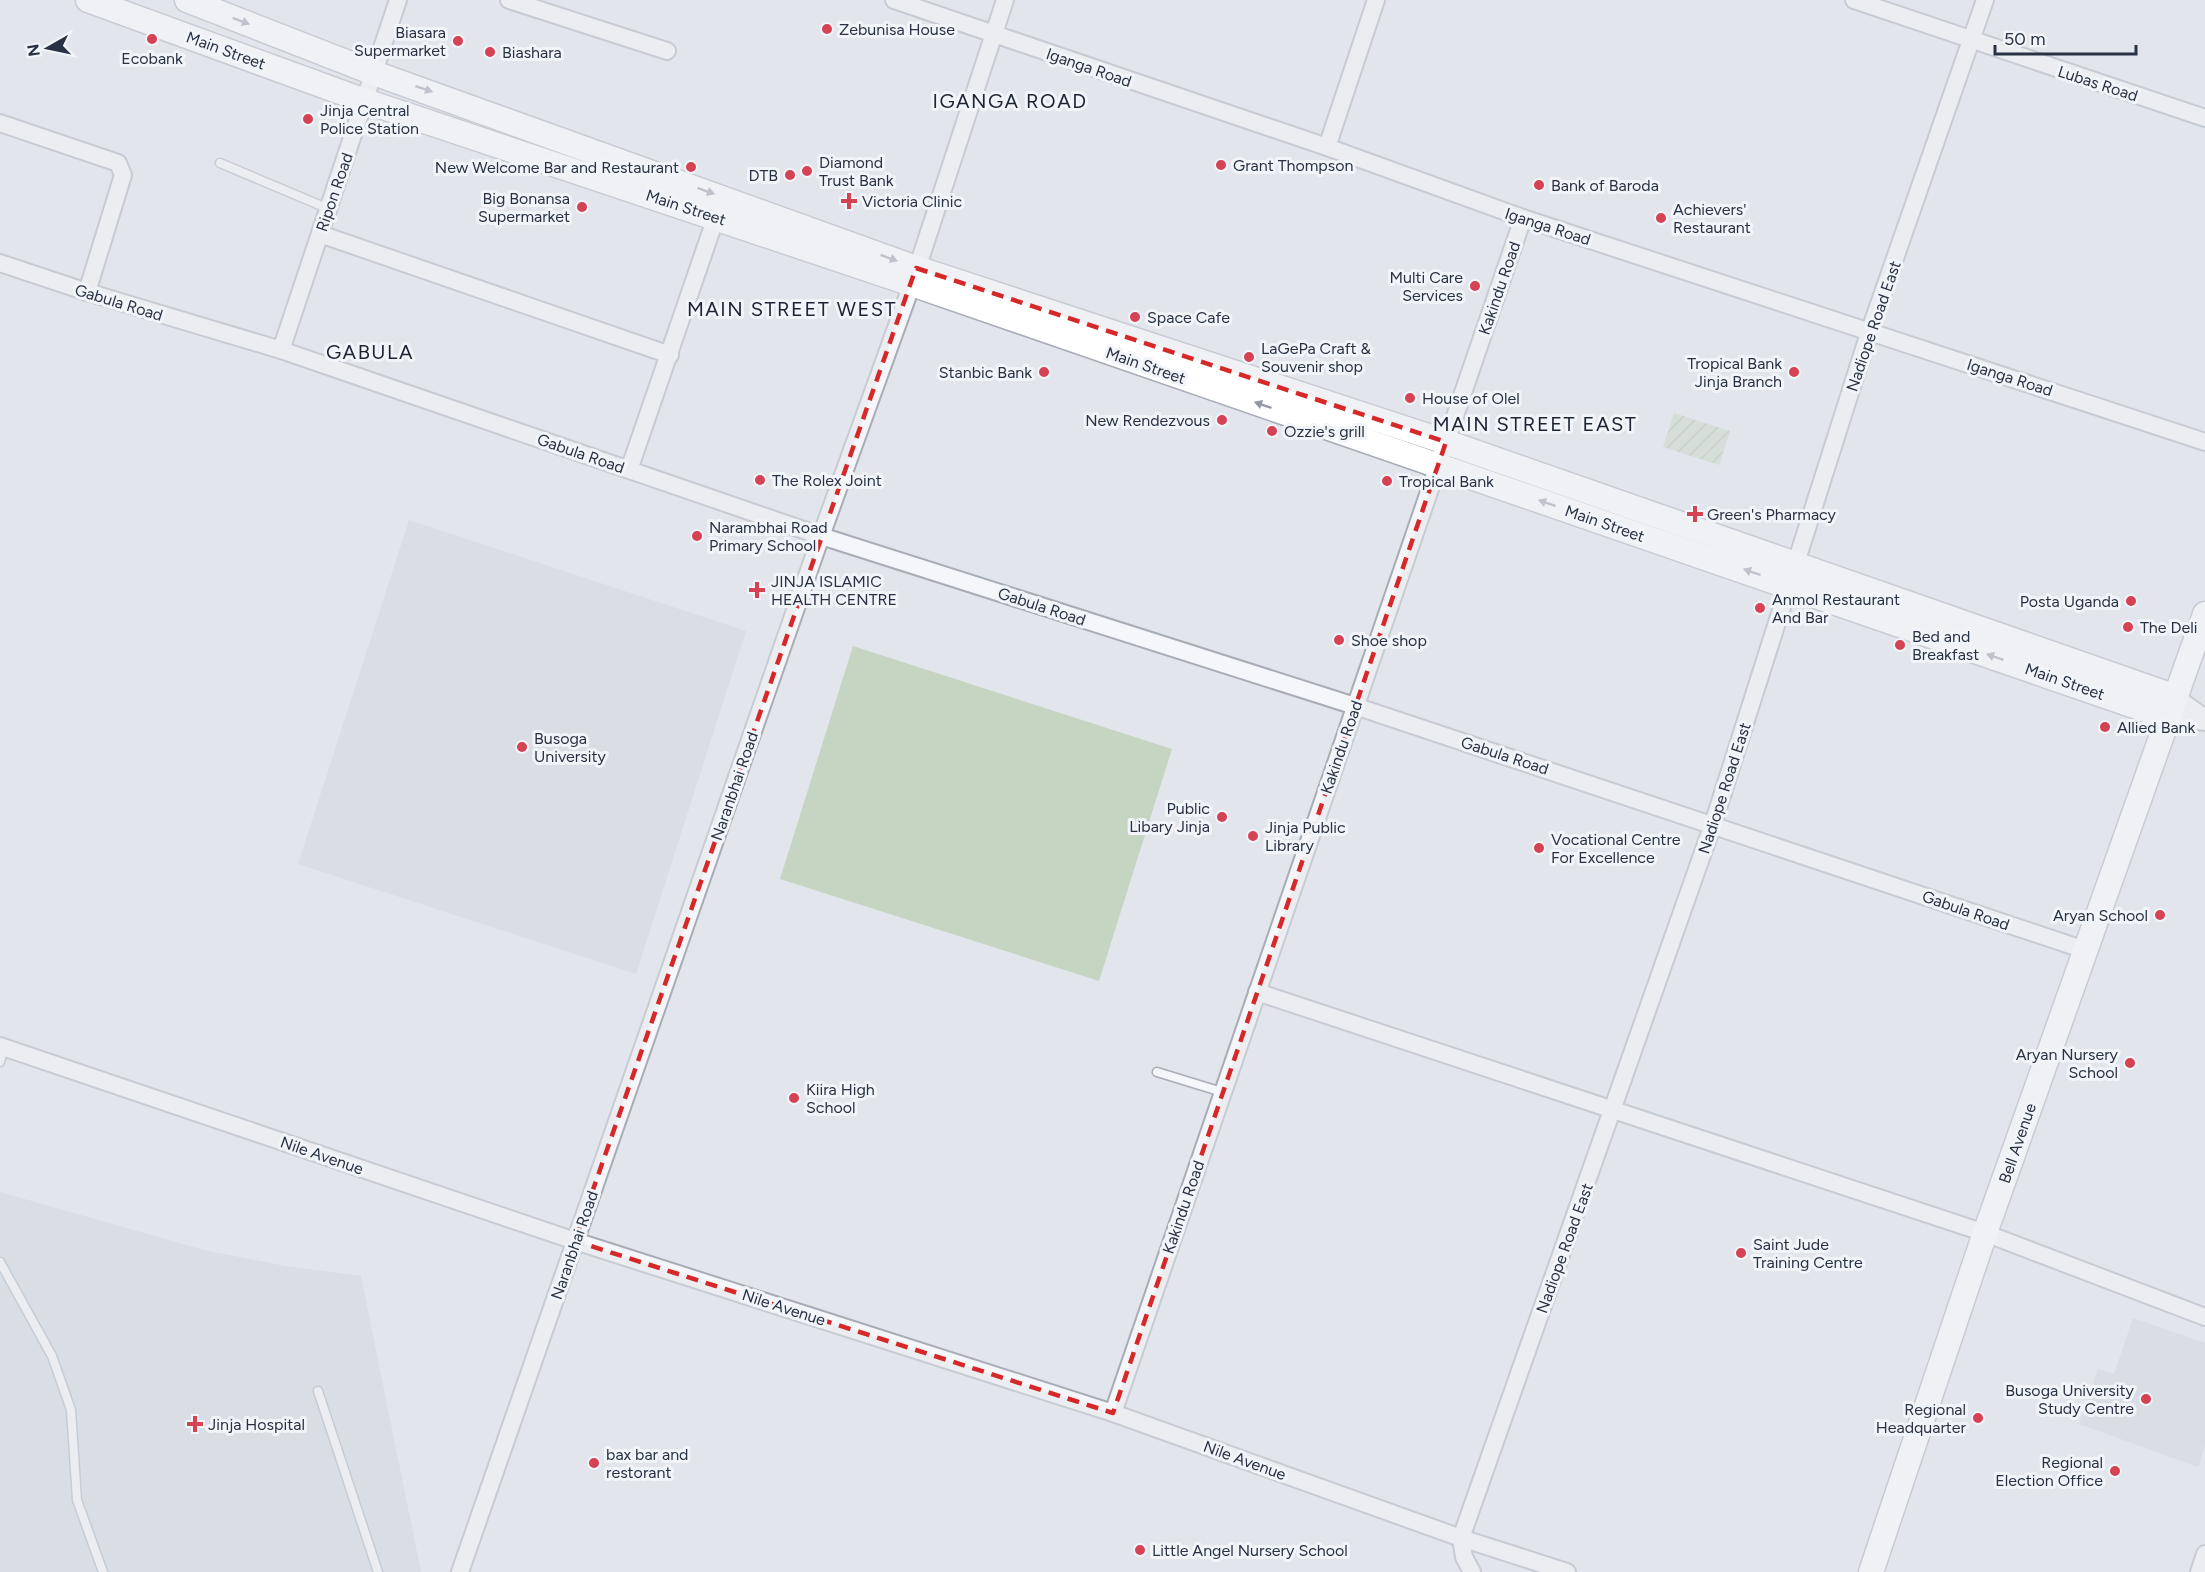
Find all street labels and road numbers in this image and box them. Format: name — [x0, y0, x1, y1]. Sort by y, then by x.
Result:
street label: Main Street — [184, 27, 268, 74]
street label: Iganga Road — [1044, 44, 1134, 91]
street label: Lubas Road — [2055, 62, 2140, 105]
street label: Ripon Road — [312, 150, 357, 234]
street label: Main Street — [643, 186, 728, 229]
street label: Iganga Road — [1503, 204, 1593, 249]
street label: Kakindu Road — [1475, 239, 1524, 337]
street label: Nadiope Road East — [1842, 258, 1905, 394]
street label: Gabula Road — [73, 280, 165, 325]
street label: Main Street — [1103, 343, 1188, 388]
street label: Iganga Road — [1965, 355, 2055, 400]
street label: Gabula Road — [535, 430, 627, 477]
street label: Main Street — [1562, 501, 1647, 546]
street label: Gabula Road — [996, 583, 1088, 630]
street label: Main Street — [2022, 659, 2107, 704]
street label: Kakindu Road — [1317, 698, 1366, 796]
street label: Nadiope Road East — [1694, 720, 1755, 856]
street label: Naranbhai Road — [707, 729, 762, 843]
street label: Gabula Road — [1459, 732, 1551, 779]
street label: Gabula Road — [1920, 887, 2012, 934]
street label: Bell Avenue — [1995, 1100, 2040, 1186]
street label: Nile Avenue — [278, 1132, 366, 1179]
street label: Kakindu Road — [1159, 1158, 1208, 1256]
street label: Nadiope Road East — [1532, 1181, 1597, 1316]
street label: Naranbhai Road — [547, 1188, 602, 1302]
street label: Nile Avenue — [740, 1285, 828, 1330]
street label: Nile Avenue — [1201, 1437, 1289, 1484]

